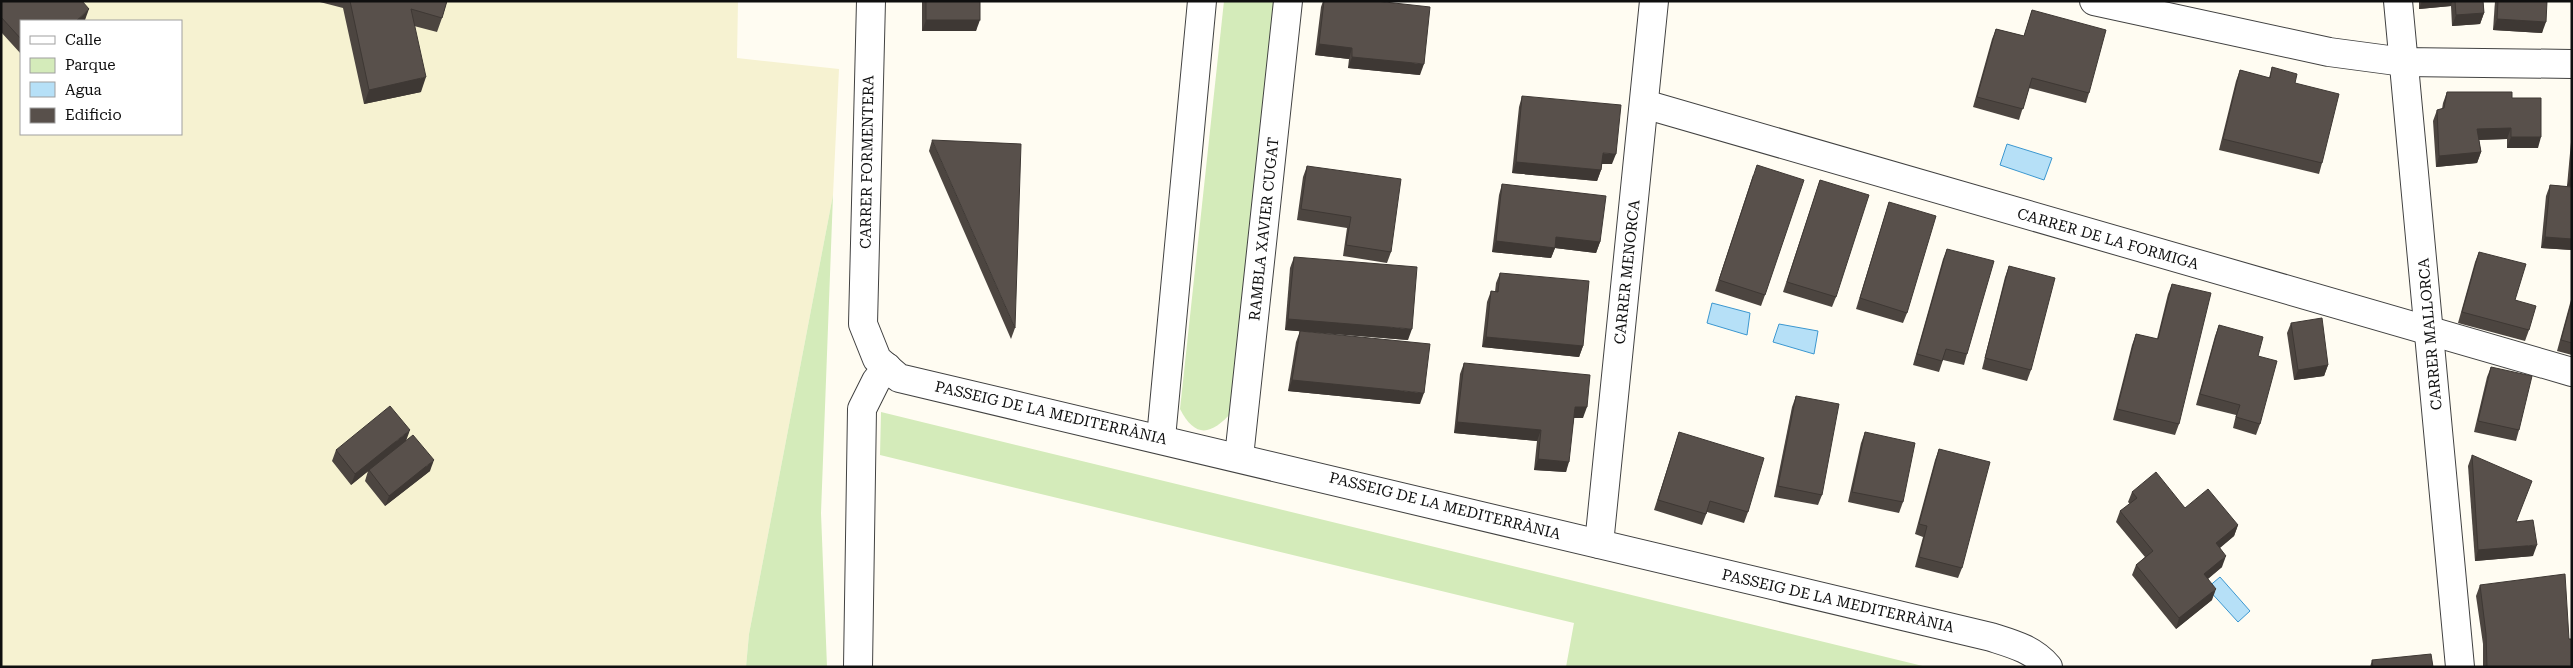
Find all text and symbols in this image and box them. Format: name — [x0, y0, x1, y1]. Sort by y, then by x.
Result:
legend — [20, 20, 182, 135]
text: Calle — [65, 31, 101, 49]
text: Parque — [65, 56, 116, 74]
street label: CARRER FORMENTERA — [856, 74, 878, 249]
text: Agua — [65, 81, 102, 99]
text: Edificio — [65, 106, 122, 124]
street label: RAMBLA XAVIER CUGAT — [1245, 136, 1283, 322]
street label: CARRER MENORCA — [1610, 198, 1644, 345]
street label: CARRER DE LA FORMIGA — [2015, 204, 2201, 274]
street label: CARRER MALLORCA — [2414, 257, 2446, 411]
street label: PASSEIG DE LA MEDITERRÀNIA — [933, 377, 1169, 449]
street label: PASSEIG DE LA MEDITERRÀNIA — [1327, 468, 1563, 544]
street label: PASSEIG DE LA MEDITERRÀNIA — [1720, 565, 1956, 637]

